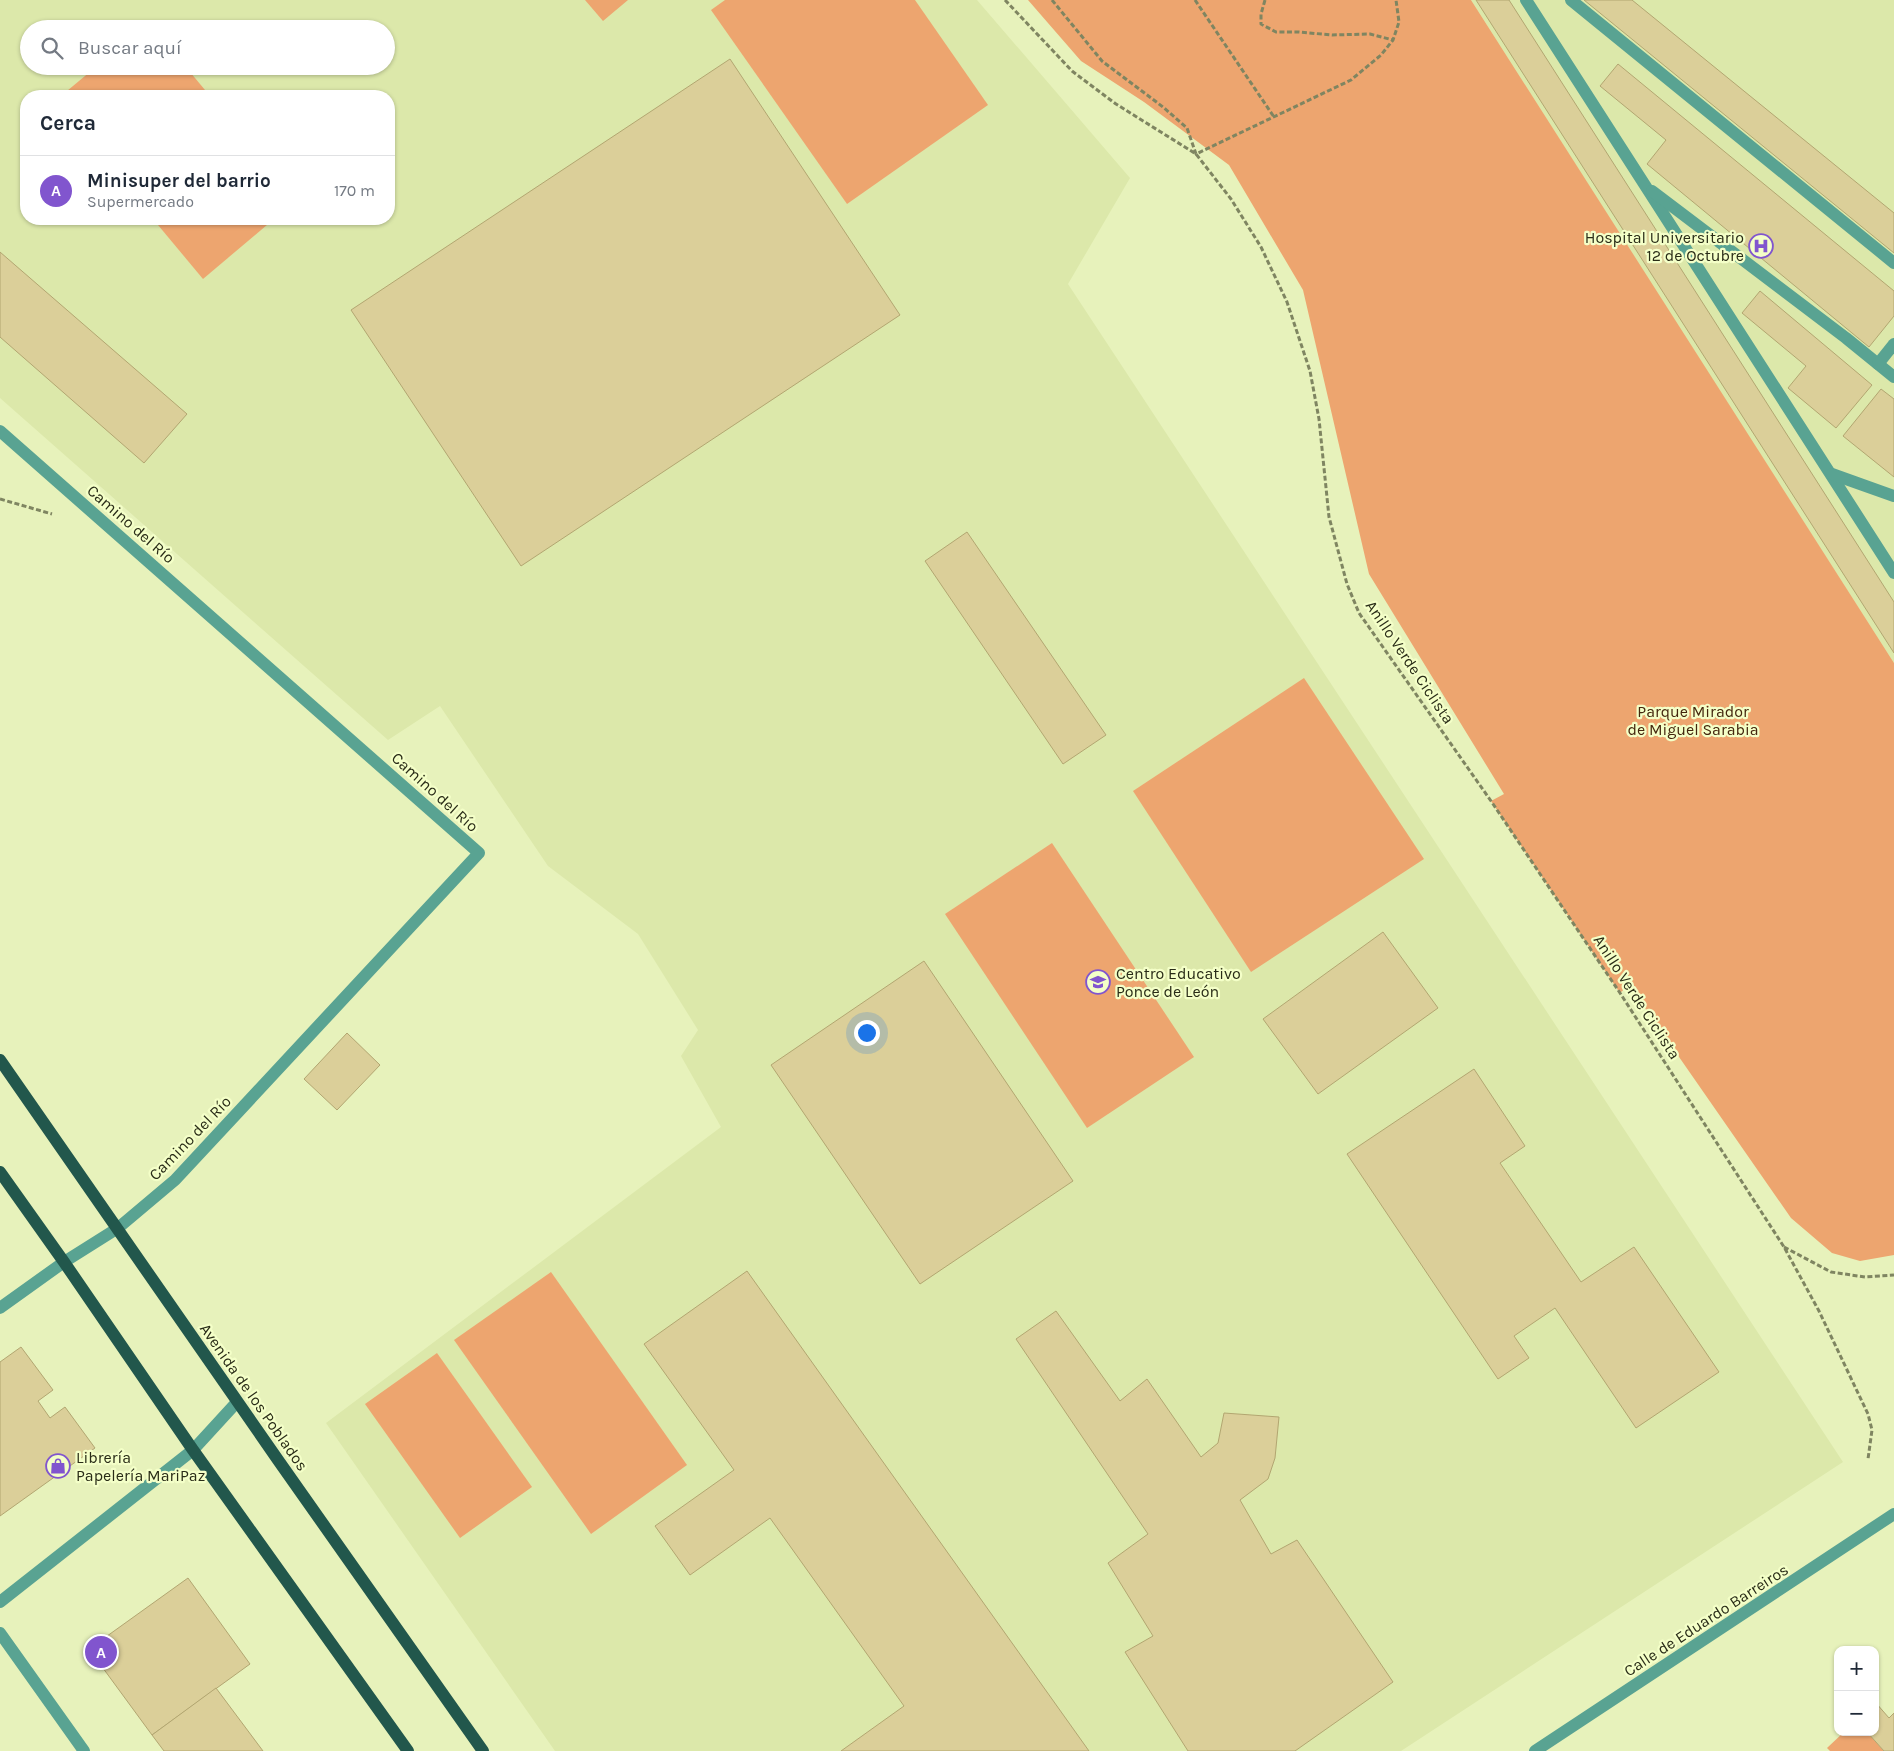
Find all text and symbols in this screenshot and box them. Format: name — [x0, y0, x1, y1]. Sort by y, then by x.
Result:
search box — [20, 20, 395, 75]
icon: search — [38, 34, 66, 62]
text: Buscar aquí — [78, 37, 182, 59]
text: Cerca — [40, 111, 96, 135]
text: Minisuper del barrio — [87, 170, 271, 192]
text: A — [51, 181, 61, 200]
text: 170 m — [334, 181, 375, 200]
text: Supermercado — [87, 192, 194, 211]
place label: Hospital Universitario 12 de Octubre — [1585, 228, 1744, 265]
hospital icon: Hospital Universitario 12 de Octubre — [1748, 233, 1774, 259]
street label: Camino del Río — [83, 481, 179, 567]
street label: Anillo Verde Ciclista — [1362, 597, 1458, 727]
park label: Parque Mirador de Miguel Sarabia — [1627, 702, 1759, 739]
street label: Camino del Río — [388, 748, 482, 836]
street label: Anillo Verde Ciclista — [1590, 931, 1684, 1063]
place label: Centro Educativo Ponce de León — [1116, 964, 1241, 1001]
school or university icon: Centro Educativo Ponce de León — [1085, 969, 1111, 995]
your location — [854, 1020, 880, 1046]
street label: Camino del Río — [145, 1092, 235, 1184]
street label: Avenida de los Poblados — [196, 1320, 312, 1474]
place label: Librería Papelería MariPaz — [76, 1448, 205, 1485]
shop icon: Librería Papelería MariPaz — [45, 1453, 71, 1479]
street label: Calle de Eduardo Barreiros — [1620, 1560, 1792, 1680]
pin: A — [85, 1633, 117, 1671]
map controls — [1834, 1646, 1879, 1736]
button: + — [1834, 1646, 1879, 1691]
button: − — [1834, 1691, 1879, 1736]

